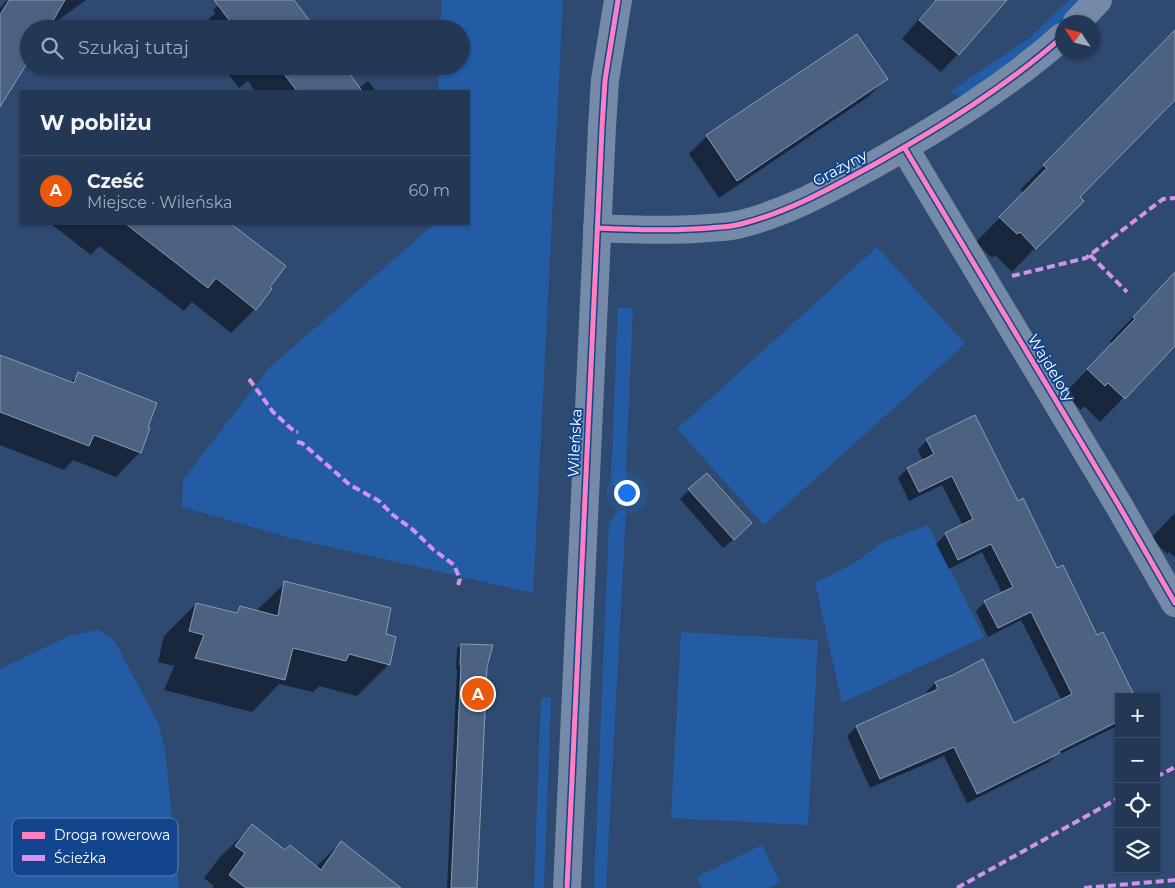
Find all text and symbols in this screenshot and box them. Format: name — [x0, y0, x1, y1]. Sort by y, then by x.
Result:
north arrow — [1055, 15, 1100, 60]
search box — [20, 20, 470, 75]
icon: search — [38, 34, 66, 62]
text: Szukaj tutaj — [78, 36, 189, 59]
text: W pobliżu — [40, 110, 152, 135]
street label: Grażyny — [809, 144, 871, 190]
text: Cześć — [87, 170, 144, 193]
text: A — [50, 181, 62, 200]
text: 60 m — [408, 181, 450, 200]
text: Miejsce · Wileńska — [87, 193, 233, 212]
street label: Wajdeloty — [1024, 331, 1079, 406]
street label: Wileńska — [563, 408, 586, 478]
your location — [614, 480, 640, 506]
pin: A — [462, 675, 494, 713]
map controls — [1115, 693, 1160, 873]
button: + — [1115, 693, 1160, 738]
button: − — [1115, 738, 1160, 783]
button: locate — [1115, 783, 1160, 828]
legend — [12, 818, 178, 876]
text: Droga rowerowa — [54, 826, 170, 844]
button: layers — [1115, 828, 1160, 873]
text: Ścieżka — [54, 849, 106, 867]

